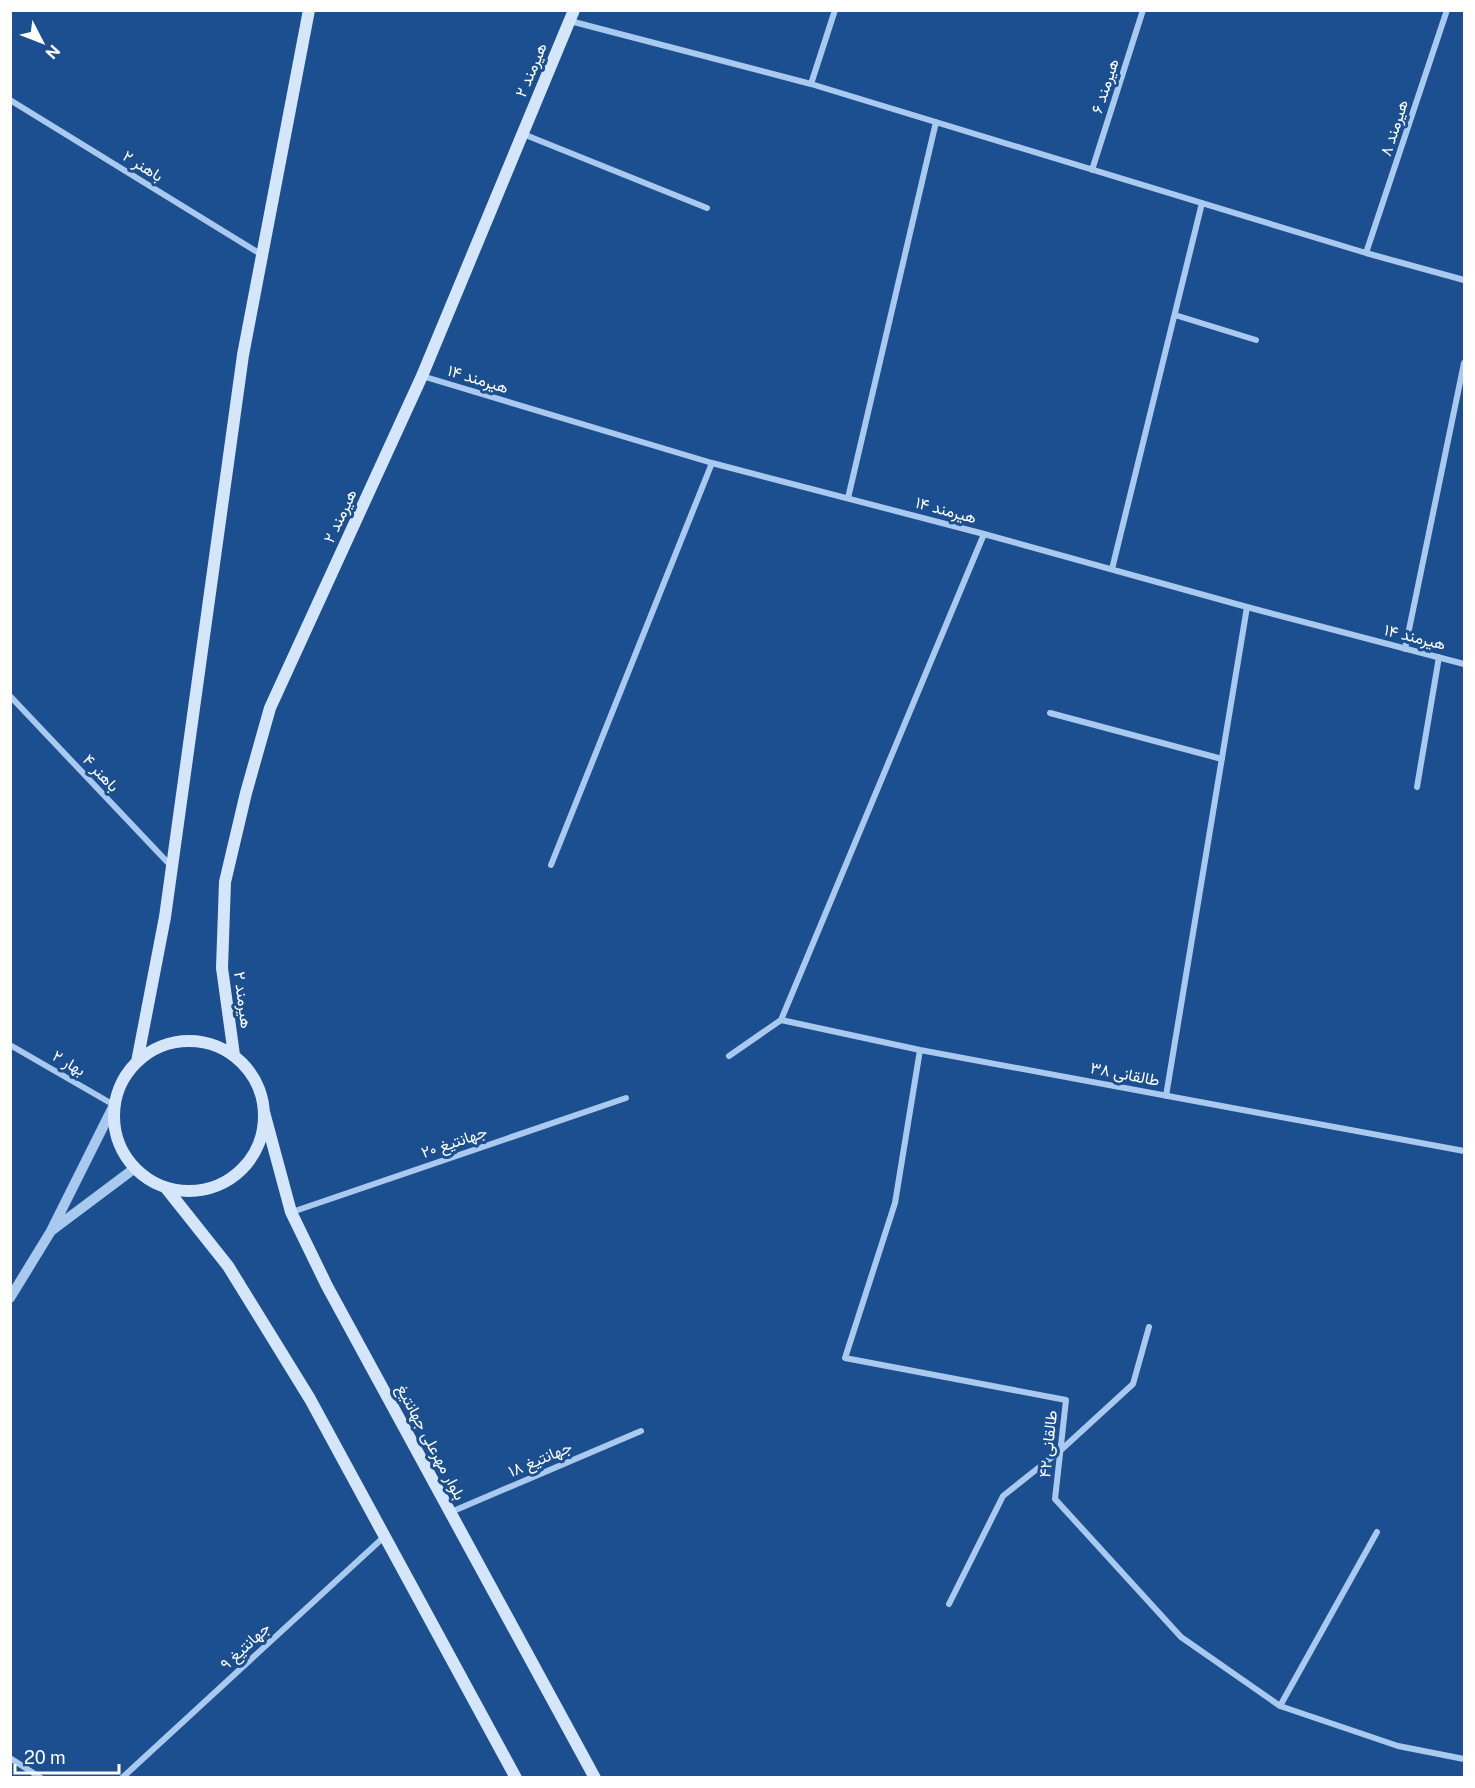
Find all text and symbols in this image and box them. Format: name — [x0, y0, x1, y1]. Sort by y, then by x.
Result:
north arrow — [12, 12, 72, 72]
street label: هیرمند ۲ — [511, 40, 552, 100]
text: N — [42, 41, 64, 63]
street label: هیرمند ۶ — [1087, 56, 1124, 116]
street label: هیرمند ۸ — [1376, 97, 1413, 159]
street label: باهنر ۲ — [119, 146, 167, 187]
street label: هیرمند ۱۴ — [445, 361, 511, 398]
street label: هیرمند ۲ — [319, 486, 362, 546]
street label: هیرمند ۱۴ — [913, 493, 979, 528]
street label: هیرمند ۱۴ — [1382, 620, 1448, 655]
street label: باهنر ۴ — [78, 750, 123, 796]
street label: هیرمند ۲ — [229, 971, 256, 1030]
street label: بهار ۲ — [49, 1046, 89, 1081]
street label: طالقانی ۳۸ — [1089, 1058, 1161, 1091]
street label: جهانتیغ ۲۰ — [419, 1122, 490, 1164]
street label: بلوار مهرعلی جهانتیغ — [391, 1381, 470, 1504]
street label: طالقانی ۴۲ — [1035, 1409, 1062, 1479]
street label: جهانتیغ ۱۸ — [505, 1437, 576, 1483]
street label: جهانتیغ ۹ — [216, 1618, 275, 1675]
scale bar — [15, 1737, 118, 1775]
text: 20 m — [24, 1747, 66, 1768]

